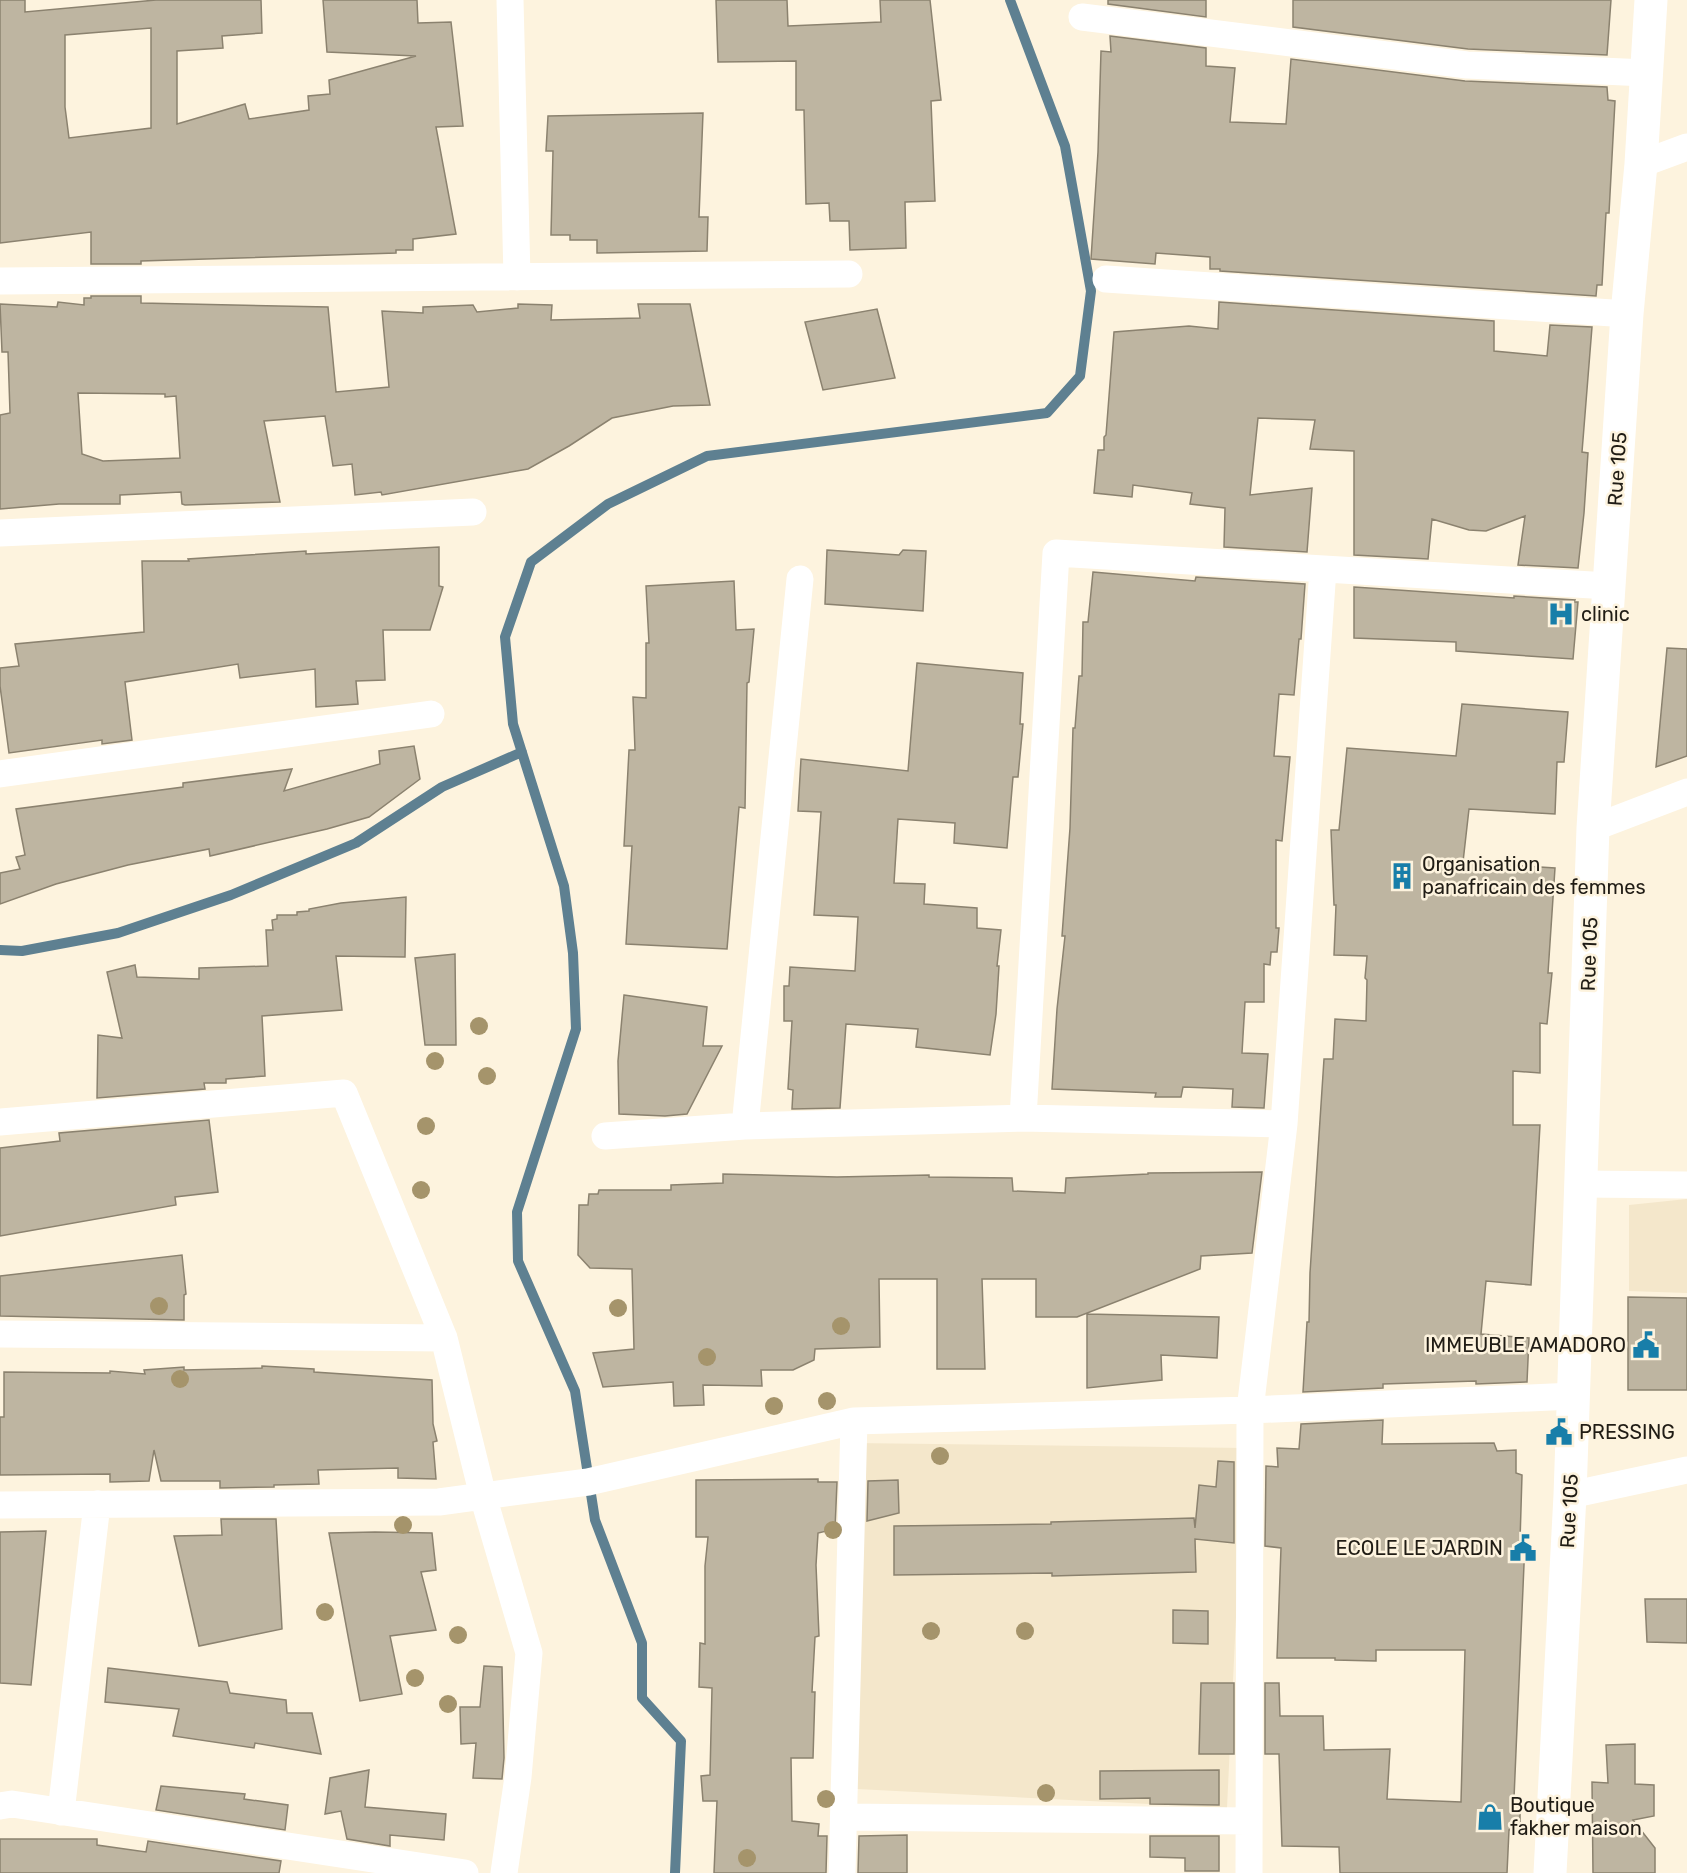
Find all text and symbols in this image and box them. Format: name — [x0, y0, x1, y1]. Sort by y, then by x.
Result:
street label: Rue 105 — [1602, 431, 1632, 507]
hospital icon: clinic — [1546, 599, 1576, 629]
place label: clinic — [1581, 602, 1630, 626]
place label: Organisation panafricain des femmes — [1422, 852, 1646, 899]
building icon: Organisation panafricain des femmes — [1387, 861, 1417, 891]
street label: Rue 105 — [1576, 916, 1602, 992]
public building icon: IMMEUBLE AMADORO — [1631, 1330, 1661, 1360]
place label: IMMEUBLE AMADORO — [1425, 1333, 1626, 1357]
public building icon: PRESSING — [1544, 1417, 1574, 1447]
place label: PRESSING — [1579, 1420, 1675, 1444]
street label: Rue 105 — [1555, 1473, 1583, 1549]
public building icon: ECOLE LE JARDIN — [1508, 1533, 1538, 1563]
place label: ECOLE LE JARDIN — [1336, 1536, 1503, 1560]
place label: Boutique fakher maison — [1510, 1793, 1642, 1840]
shop icon: Boutique fakher maison — [1475, 1802, 1505, 1832]

